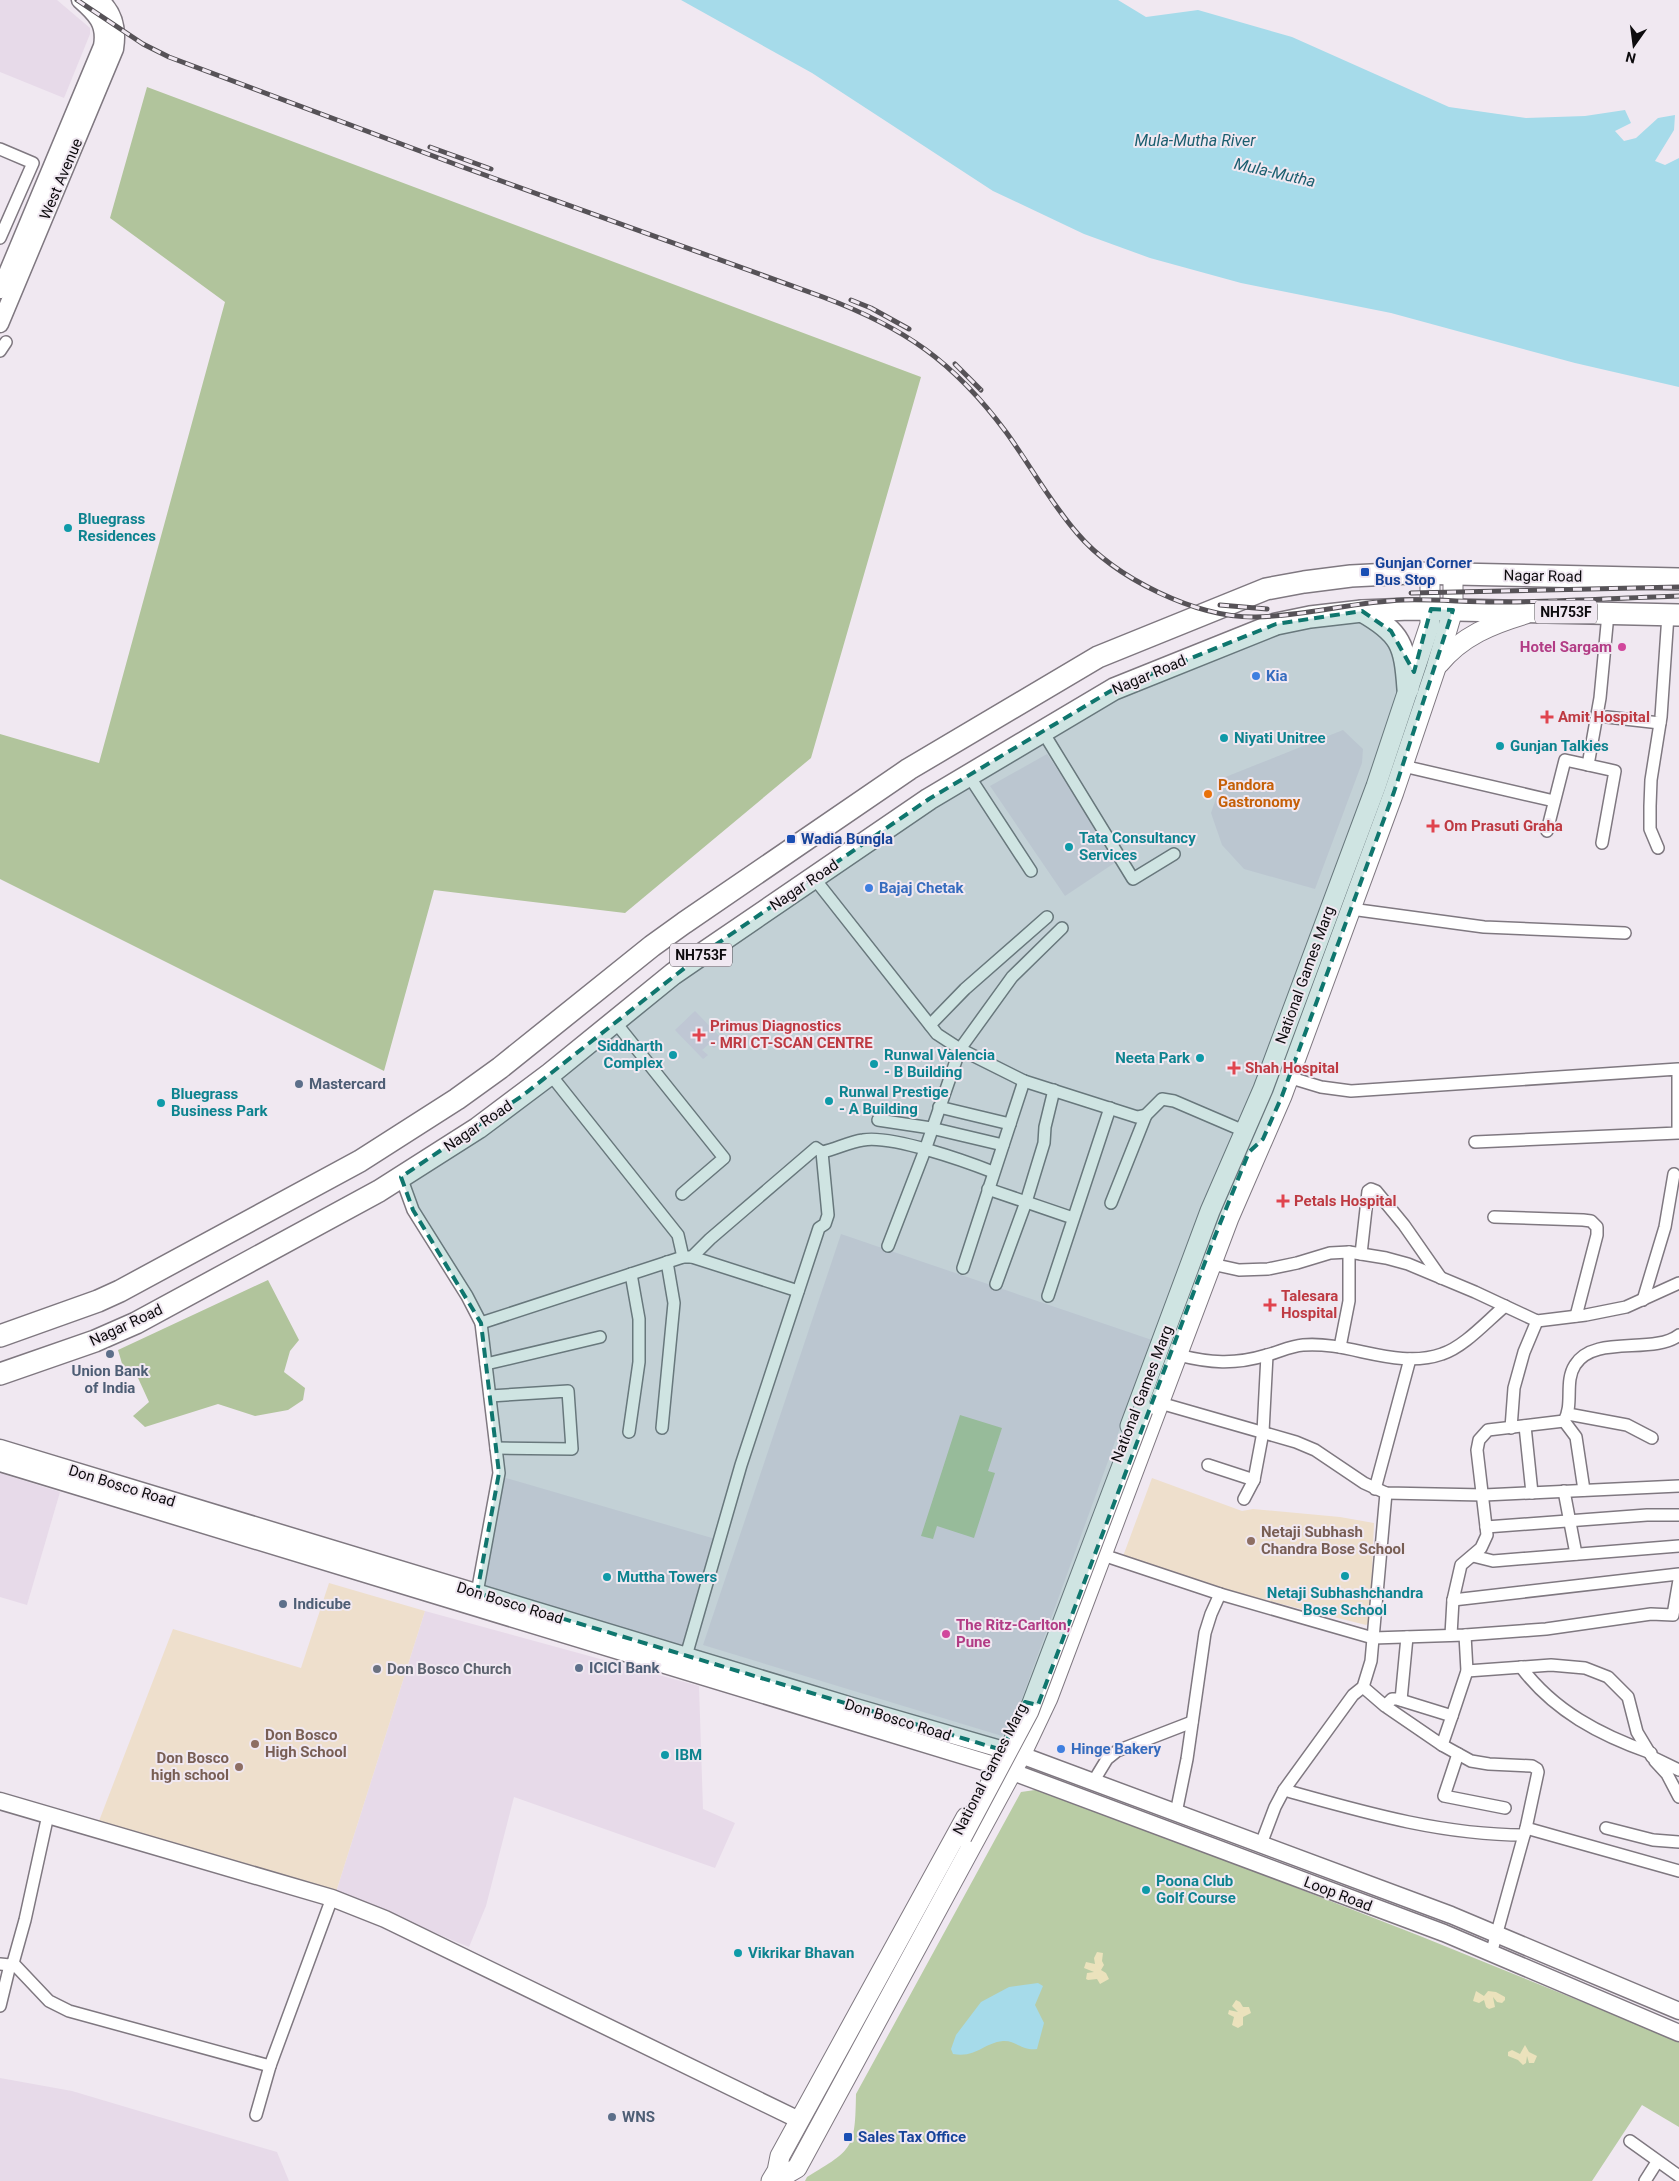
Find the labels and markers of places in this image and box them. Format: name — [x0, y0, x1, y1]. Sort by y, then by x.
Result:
place label: Bluegrass Residences — [78, 510, 156, 545]
marker: Bluegrass Residences — [62, 522, 74, 534]
place label: Gunjan Corner Bus Stop — [1375, 554, 1472, 589]
marker: Gunjan Corner Bus Stop — [1359, 566, 1371, 578]
place label: Hotel Sargam — [1520, 638, 1612, 656]
marker: Hotel Sargam — [1616, 641, 1628, 653]
place label: Kia — [1266, 667, 1288, 685]
marker: Kia — [1250, 670, 1262, 682]
place label: Amit Hospital — [1558, 708, 1650, 726]
marker: Amit Hospital — [1540, 710, 1554, 724]
place label: Niyati Unitree — [1234, 729, 1326, 747]
marker: Niyati Unitree — [1218, 732, 1230, 744]
place label: Gunjan Talkies — [1510, 737, 1609, 755]
marker: Gunjan Talkies — [1494, 740, 1506, 752]
place label: Pandora Gastronomy — [1218, 776, 1301, 811]
marker: Pandora Gastronomy — [1202, 788, 1214, 800]
place label: Om Prasuti Graha — [1444, 817, 1563, 835]
marker: Om Prasuti Graha — [1426, 819, 1440, 833]
place label: Tata Consultancy Services — [1079, 829, 1196, 864]
place label: Wadia Bungla — [801, 830, 893, 848]
marker: Wadia Bungla — [785, 833, 797, 845]
marker: Tata Consultancy Services — [1063, 841, 1075, 853]
place label: Bajaj Chetak — [879, 879, 965, 897]
marker: Bajaj Chetak — [863, 882, 875, 894]
place label: Primus Diagnostics - MRI CT-SCAN CENTRE — [710, 1017, 873, 1052]
marker: Primus Diagnostics - MRI CT-SCAN CENTRE — [692, 1028, 706, 1042]
place label: Siddharth Complex — [597, 1037, 663, 1072]
place label: Runwal Valencia - B Building — [884, 1046, 995, 1081]
marker: Siddharth Complex — [667, 1049, 679, 1061]
place label: Neeta Park — [1115, 1049, 1191, 1067]
marker: Neeta Park — [1194, 1052, 1206, 1064]
marker: Runwal Valencia - B Building — [868, 1058, 880, 1070]
place label: Shah Hospital — [1245, 1059, 1339, 1077]
marker: Shah Hospital — [1227, 1061, 1241, 1075]
place label: Mastercard — [309, 1075, 386, 1093]
marker: Mastercard — [293, 1078, 305, 1090]
place label: Runwal Prestige - A Building — [839, 1083, 949, 1118]
place label: Bluegrass Business Park — [171, 1085, 268, 1120]
marker: Runwal Prestige - A Building — [823, 1095, 835, 1107]
marker: Bluegrass Business Park — [155, 1097, 167, 1109]
place label: Petals Hospital — [1294, 1192, 1396, 1210]
marker: Petals Hospital — [1276, 1194, 1290, 1208]
place label: Talesara Hospital — [1281, 1287, 1338, 1322]
marker: Talesara Hospital — [1263, 1298, 1277, 1312]
marker: Union Bank of India — [104, 1348, 116, 1360]
place label: Union Bank of India — [72, 1362, 149, 1397]
place label: Netaji Subhash Chandra Bose School — [1261, 1523, 1405, 1558]
marker: Netaji Subhash Chandra Bose School — [1245, 1535, 1257, 1547]
place label: Muttha Towers — [617, 1568, 718, 1586]
marker: Netaji Subhashchandra Bose School — [1339, 1570, 1351, 1582]
marker: Muttha Towers — [601, 1571, 613, 1583]
place label: Netaji Subhashchandra Bose School — [1267, 1584, 1423, 1619]
place label: Indicube — [293, 1595, 351, 1613]
marker: Indicube — [277, 1598, 289, 1610]
place label: The Ritz-Carlton, Pune — [956, 1616, 1070, 1651]
marker: The Ritz-Carlton, Pune — [940, 1628, 952, 1640]
place label: ICICI Bank — [589, 1659, 661, 1677]
place label: Don Bosco Church — [387, 1660, 511, 1678]
marker: ICICI Bank — [573, 1662, 585, 1674]
marker: Don Bosco Church — [371, 1663, 383, 1675]
place label: Don Bosco High School — [265, 1726, 347, 1761]
marker: Don Bosco High School — [249, 1738, 261, 1750]
place label: Hinge Bakery — [1071, 1740, 1162, 1758]
marker: Hinge Bakery — [1055, 1743, 1067, 1755]
place label: IBM — [675, 1746, 702, 1764]
place label: Don Bosco high school — [151, 1749, 229, 1784]
marker: IBM — [659, 1749, 671, 1761]
marker: Don Bosco high school — [233, 1761, 245, 1773]
place label: Poona Club Golf Course — [1156, 1872, 1236, 1907]
marker: Poona Club Golf Course — [1140, 1884, 1152, 1896]
place label: Vikrikar Bhavan — [748, 1944, 854, 1962]
marker: Vikrikar Bhavan — [732, 1947, 744, 1959]
place label: WNS — [622, 2108, 655, 2126]
marker: WNS — [606, 2111, 618, 2123]
place label: Sales Tax Office — [858, 2128, 966, 2146]
marker: Sales Tax Office — [842, 2131, 854, 2143]

